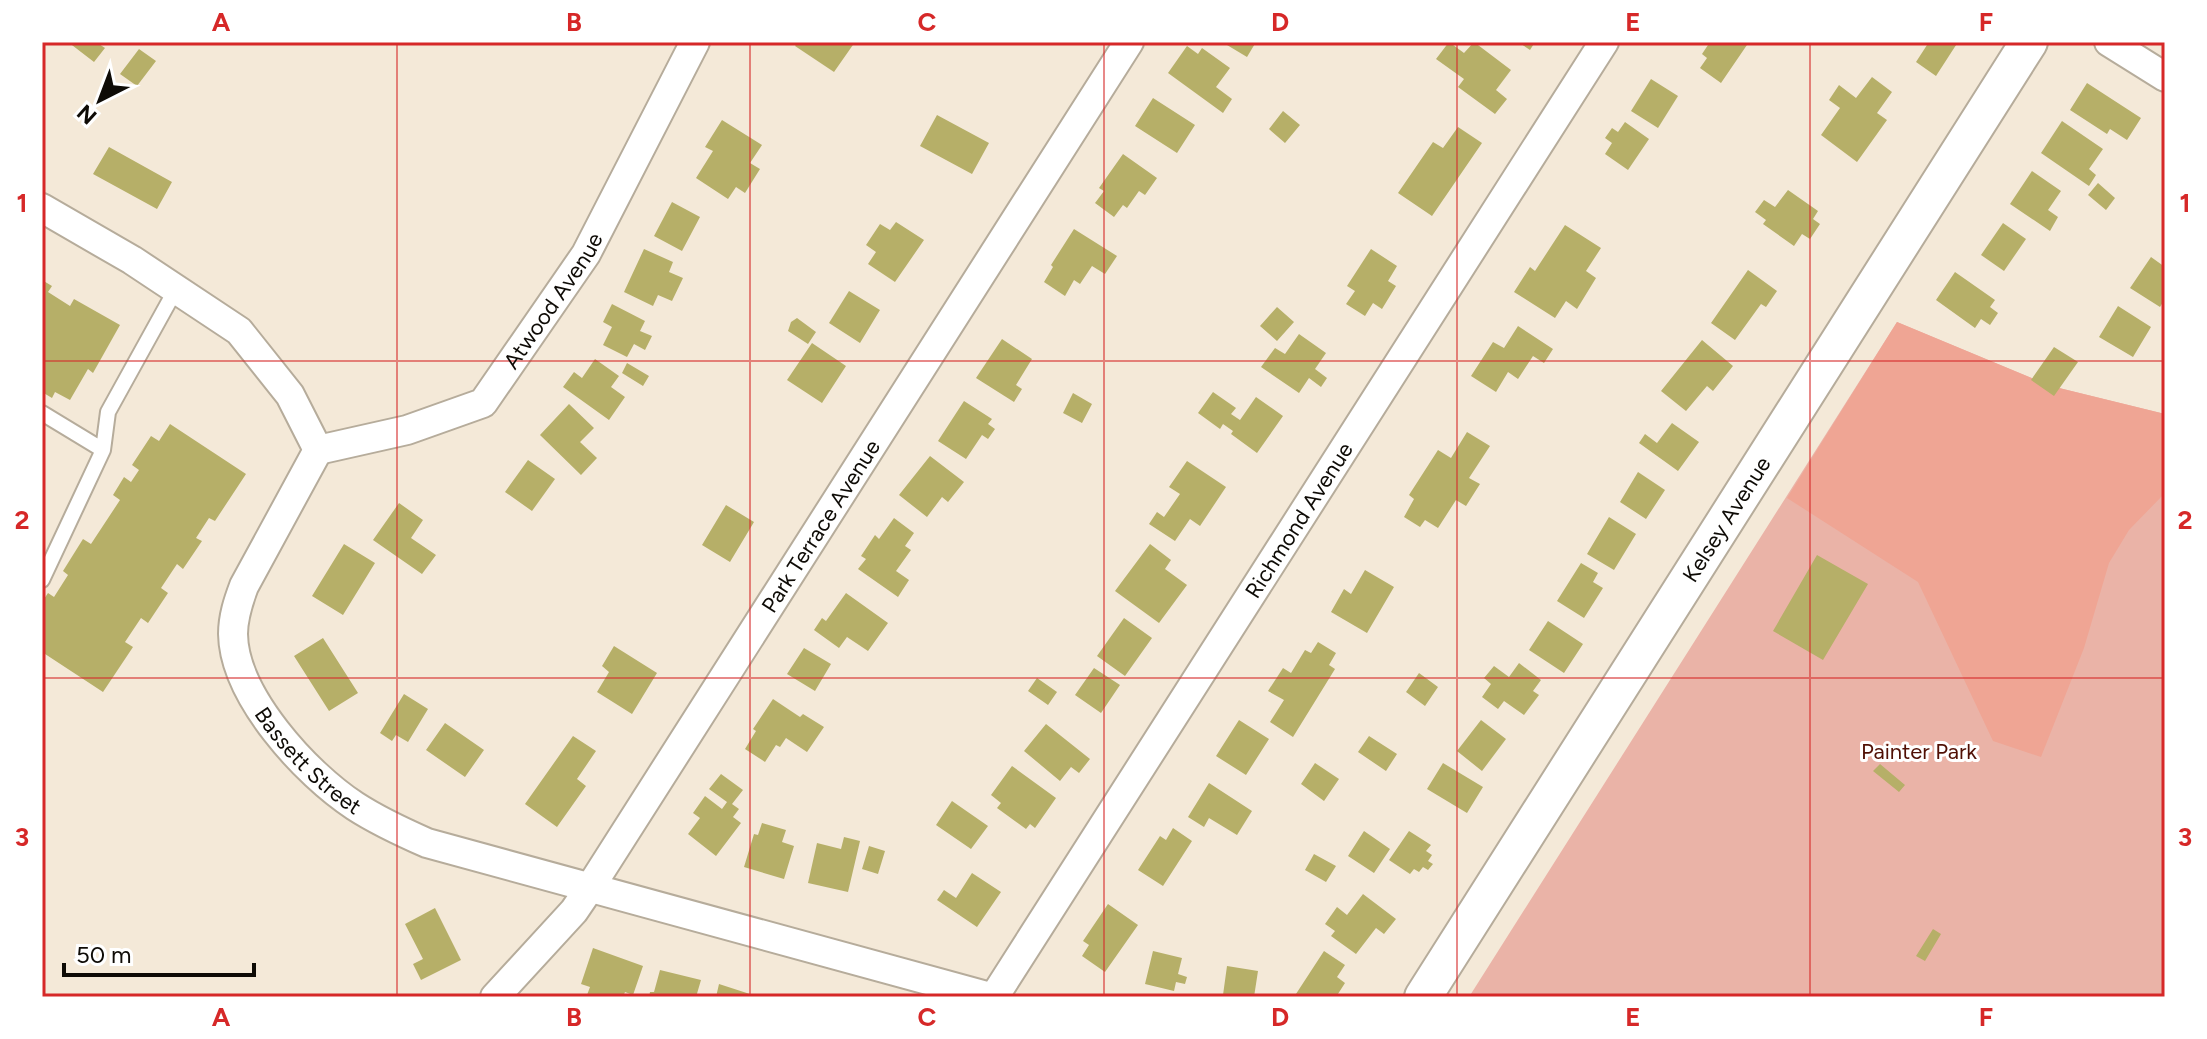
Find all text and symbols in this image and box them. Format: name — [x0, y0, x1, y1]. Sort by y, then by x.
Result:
text: A — [212, 6, 231, 38]
text: B — [566, 6, 582, 38]
text: C — [918, 6, 937, 38]
text: D — [1271, 6, 1289, 38]
text: E — [1625, 6, 1641, 38]
text: F — [1979, 6, 1993, 38]
north arrow — [60, 60, 140, 140]
text: N — [72, 99, 102, 130]
text: 1 — [17, 187, 27, 219]
text: 1 — [2180, 187, 2190, 219]
street label: Atwood Avenue — [497, 228, 608, 374]
street label: Park Terrace Avenue — [755, 434, 886, 618]
street label: Richmond Avenue — [1239, 437, 1358, 603]
street label: Kelsey Avenue — [1676, 451, 1776, 587]
text: 2 — [14, 504, 30, 536]
text: 2 — [2177, 504, 2193, 536]
street label: Bassett Street — [249, 702, 366, 820]
park label: Painter Park — [1861, 738, 1977, 765]
text: 3 — [15, 821, 29, 853]
text: 3 — [2178, 821, 2192, 853]
scale bar — [64, 927, 254, 977]
text: 50 m — [76, 940, 132, 969]
text: A — [212, 1001, 231, 1033]
text: B — [566, 1001, 582, 1033]
text: C — [918, 1001, 937, 1033]
text: D — [1271, 1001, 1289, 1033]
text: E — [1625, 1001, 1641, 1033]
text: F — [1979, 1001, 1993, 1033]

